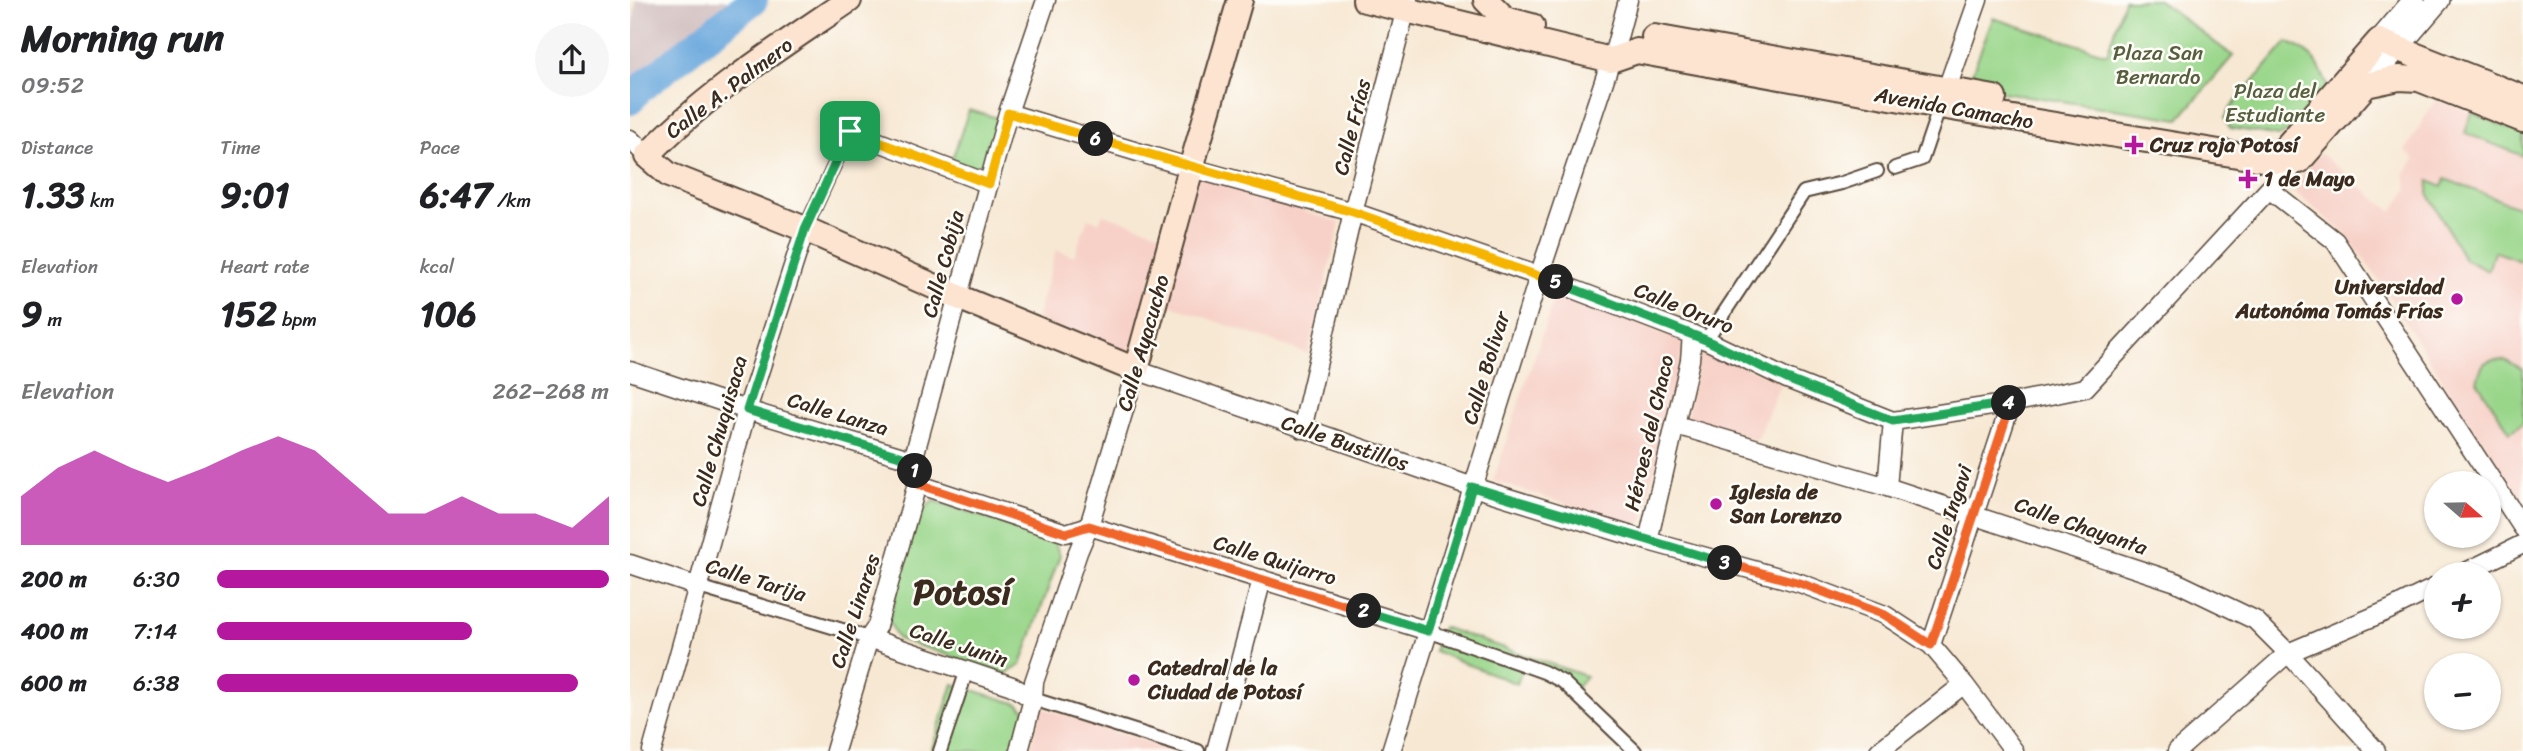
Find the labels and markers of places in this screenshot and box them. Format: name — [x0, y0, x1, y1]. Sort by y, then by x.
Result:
pin — [820, 101, 880, 161]
pin: 6 — [1078, 122, 1114, 156]
place label: Cruz roja Potosí — [2149, 126, 2301, 164]
marker: Cruz roja Potosí — [2124, 135, 2144, 155]
place label: 1 de Mayo — [2264, 160, 2355, 198]
marker: 1 de Mayo — [2238, 169, 2258, 189]
pin: 5 — [1538, 264, 1574, 300]
place label: Universidad Autonóma Tomás Frías — [2235, 268, 2445, 330]
marker: Universidad Autonóma Tomás Frías — [2449, 291, 2465, 307]
pin: 4 — [1992, 386, 2026, 420]
pin: 1 — [898, 454, 932, 489]
place label: Iglesia de San Lorenzo — [1729, 473, 1842, 535]
marker: Iglesia de San Lorenzo — [1708, 496, 1724, 512]
pin: 3 — [1708, 546, 1742, 580]
pin: 2 — [1346, 594, 1382, 628]
place label: Catedral de la Ciudad de Potosí — [1147, 649, 1305, 711]
marker: Catedral de la Ciudad de Potosí — [1126, 672, 1142, 688]

